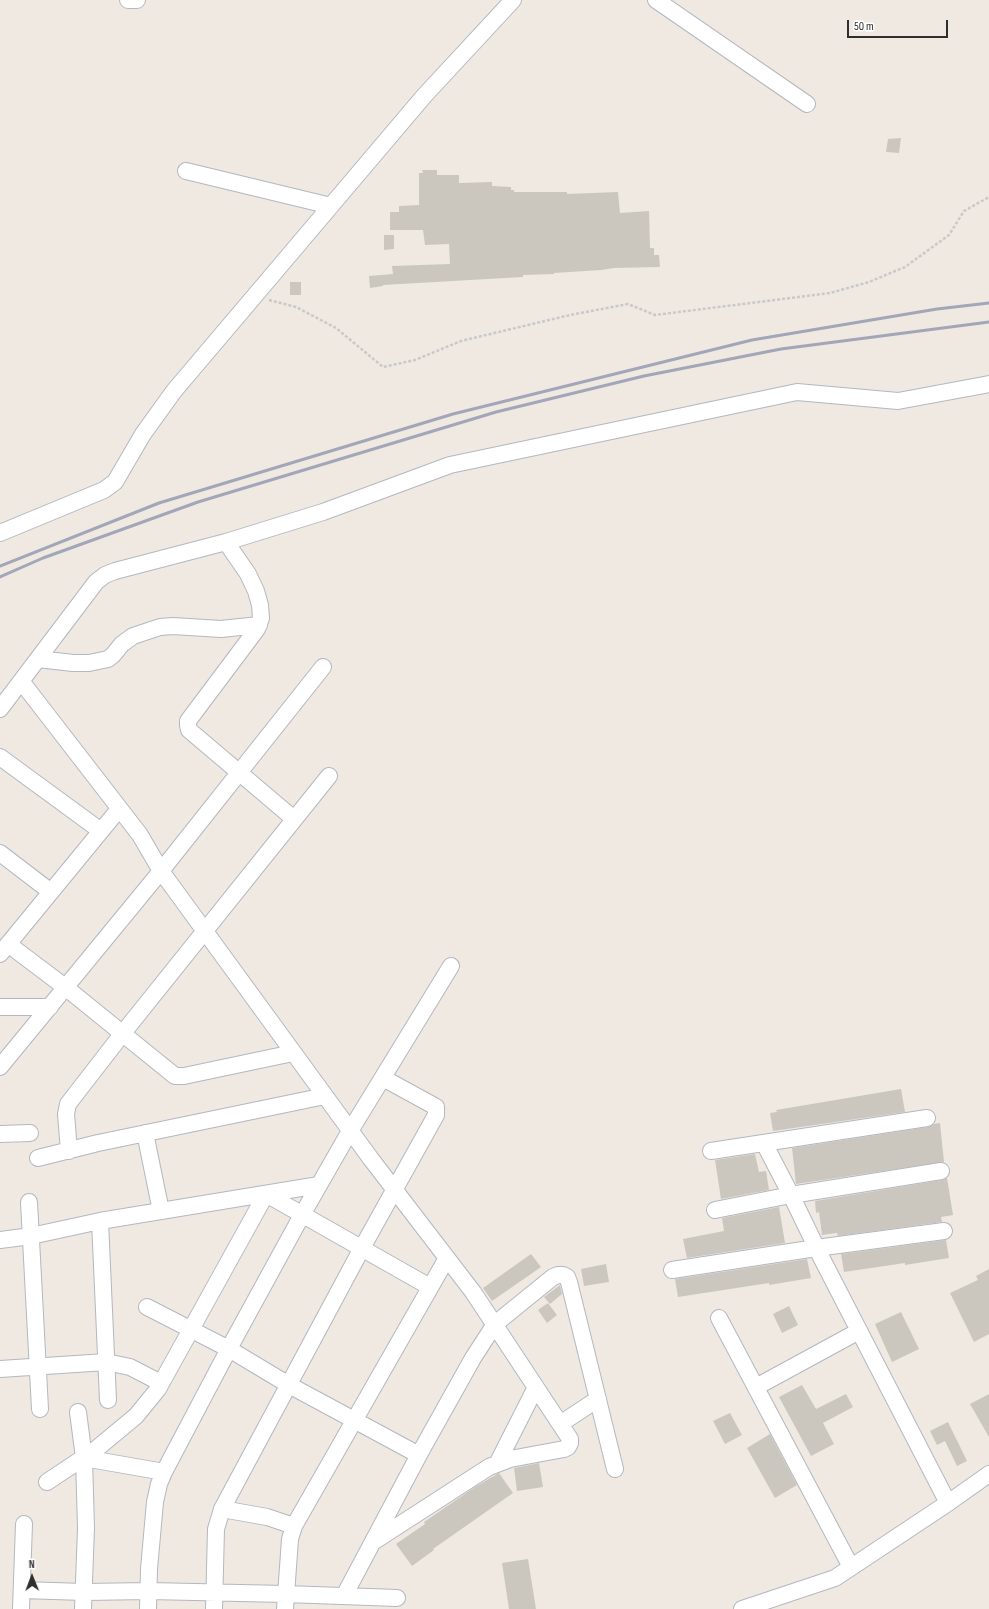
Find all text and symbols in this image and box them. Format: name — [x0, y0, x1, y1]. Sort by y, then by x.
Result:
scale bar — [849, 12, 950, 38]
text: 50 m — [854, 19, 874, 34]
north arrow — [12, 1557, 52, 1597]
text: N — [29, 1558, 35, 1571]

